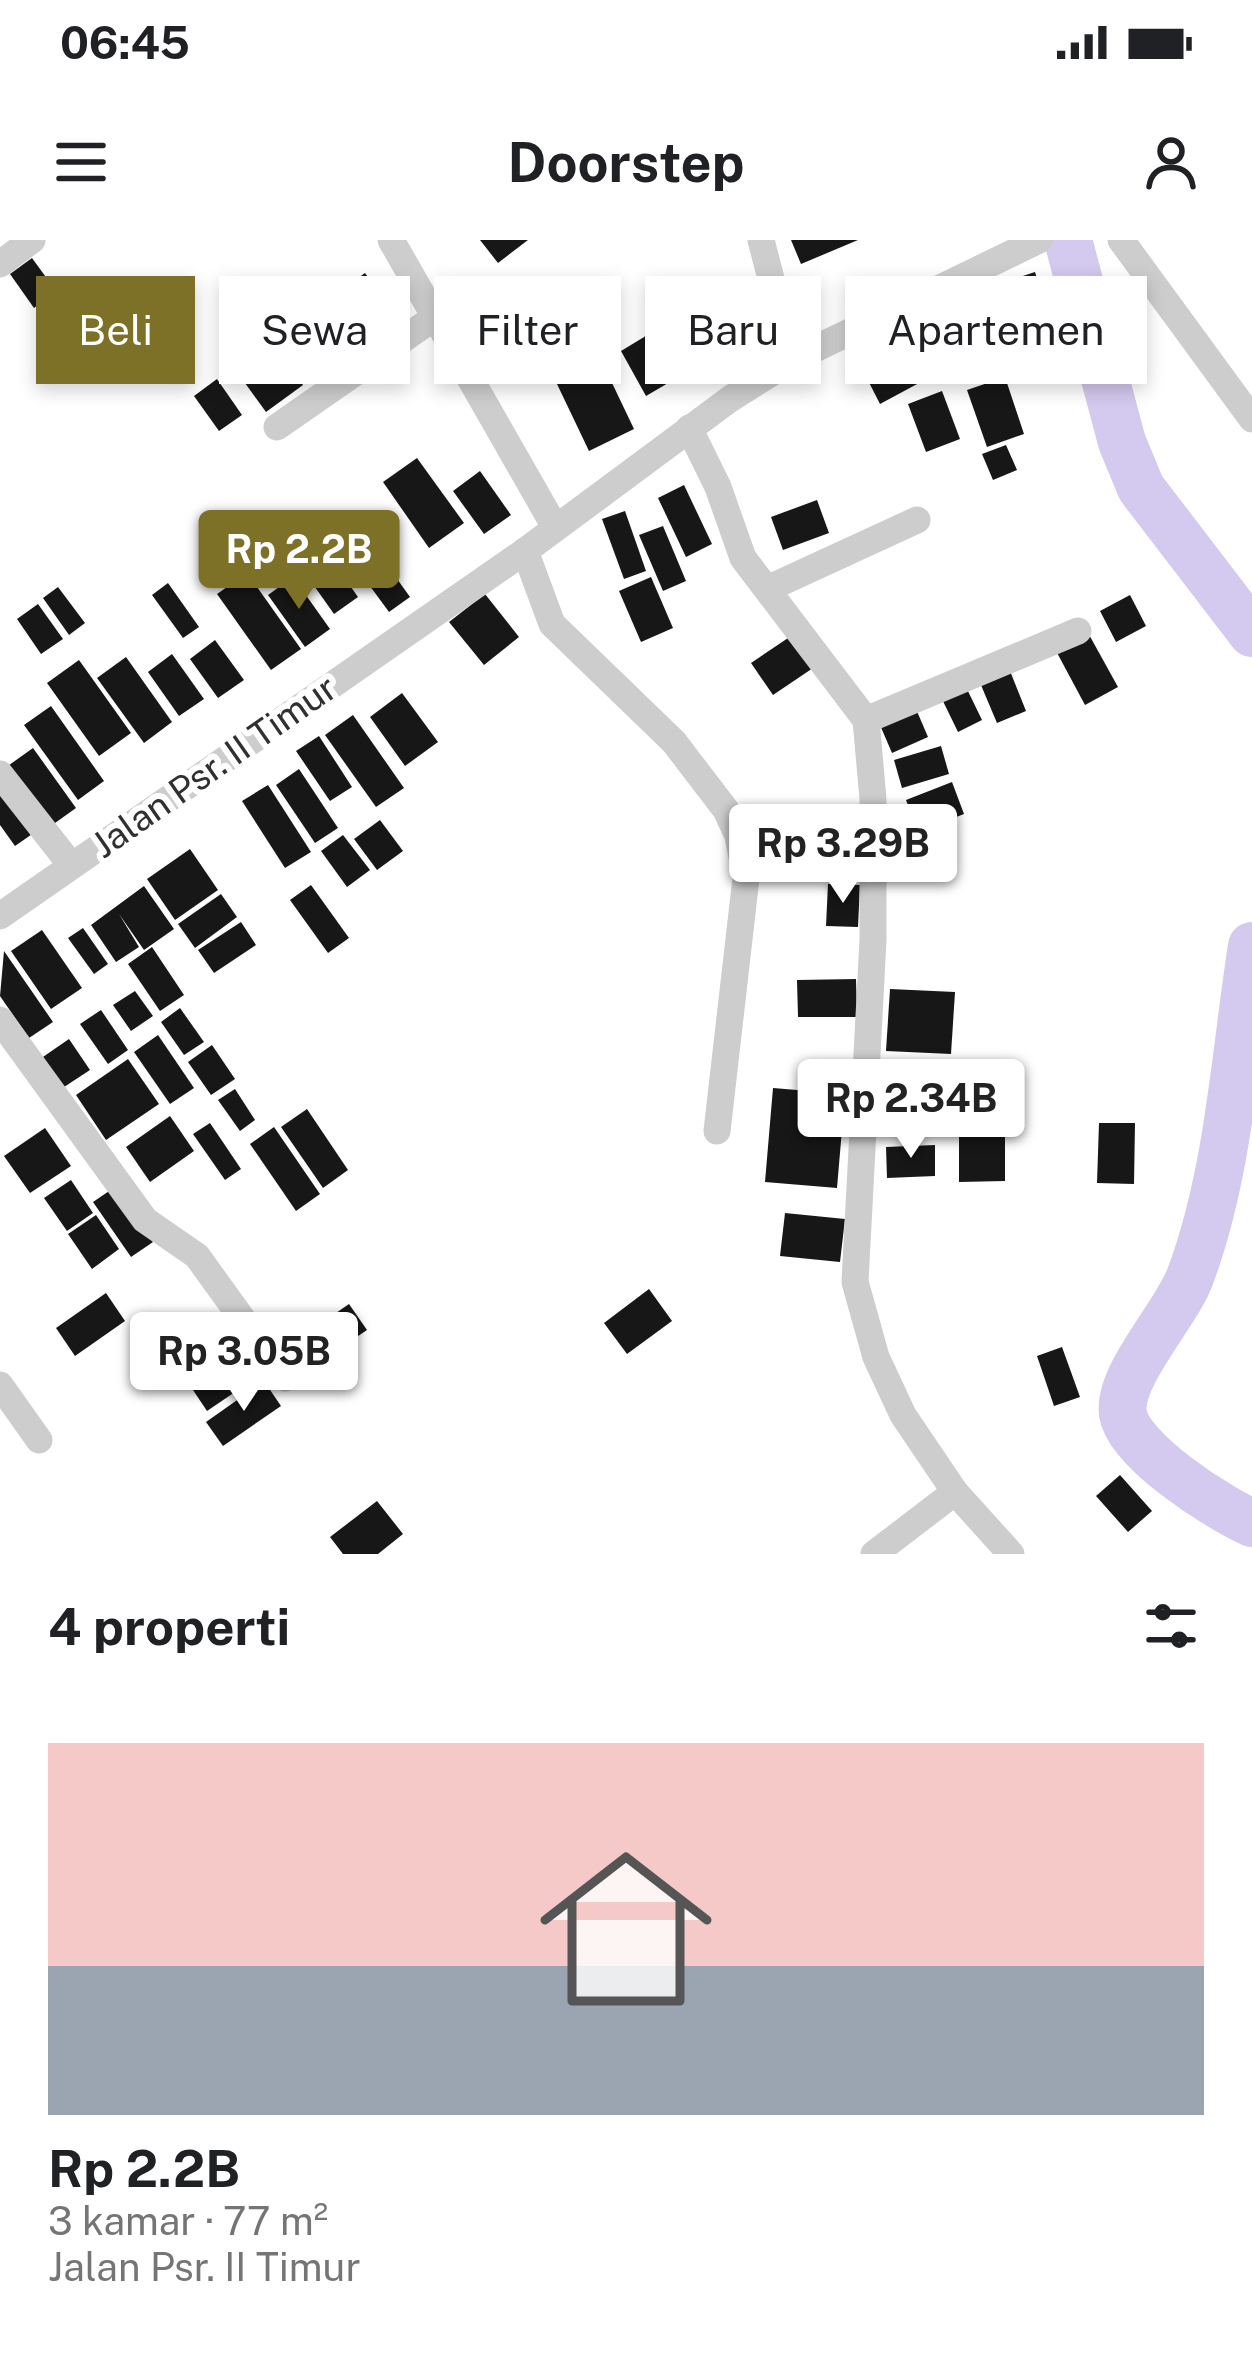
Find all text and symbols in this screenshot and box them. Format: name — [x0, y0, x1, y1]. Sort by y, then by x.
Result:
text: 06:45 — [60, 16, 190, 69]
icon: menu — [48, 129, 114, 195]
icon: person — [1138, 129, 1204, 195]
text: Doorstep — [508, 131, 745, 194]
chip: Beli — [36, 276, 195, 384]
chip: Sewa — [219, 276, 410, 384]
chip: Filter — [434, 276, 621, 384]
chip: Baru — [645, 276, 821, 384]
chip: Apartemen — [845, 276, 1147, 384]
pin: Rp 2.2B — [188, 510, 410, 612]
text: Rp 2.2B — [226, 526, 372, 572]
street label: Jalan Psr. II Timur — [84, 666, 344, 866]
pin: Rp 3.29B — [719, 804, 967, 906]
text: Rp 3.29B — [756, 820, 930, 866]
pin: Rp 2.34B — [787, 1059, 1035, 1161]
text: Rp 2.34B — [825, 1075, 997, 1121]
pin: Rp 3.05B — [120, 1312, 368, 1414]
text: Rp 3.05B — [157, 1328, 331, 1374]
icon: filters — [1138, 1593, 1204, 1659]
text: 4 properti — [48, 1597, 290, 1656]
icon: home — [518, 1821, 734, 2037]
text: Rp 2.2B — [48, 2139, 240, 2198]
text: 3 kamar · 77 m² — [48, 2198, 328, 2244]
text: Jalan Psr. II Timur — [48, 2244, 361, 2290]

